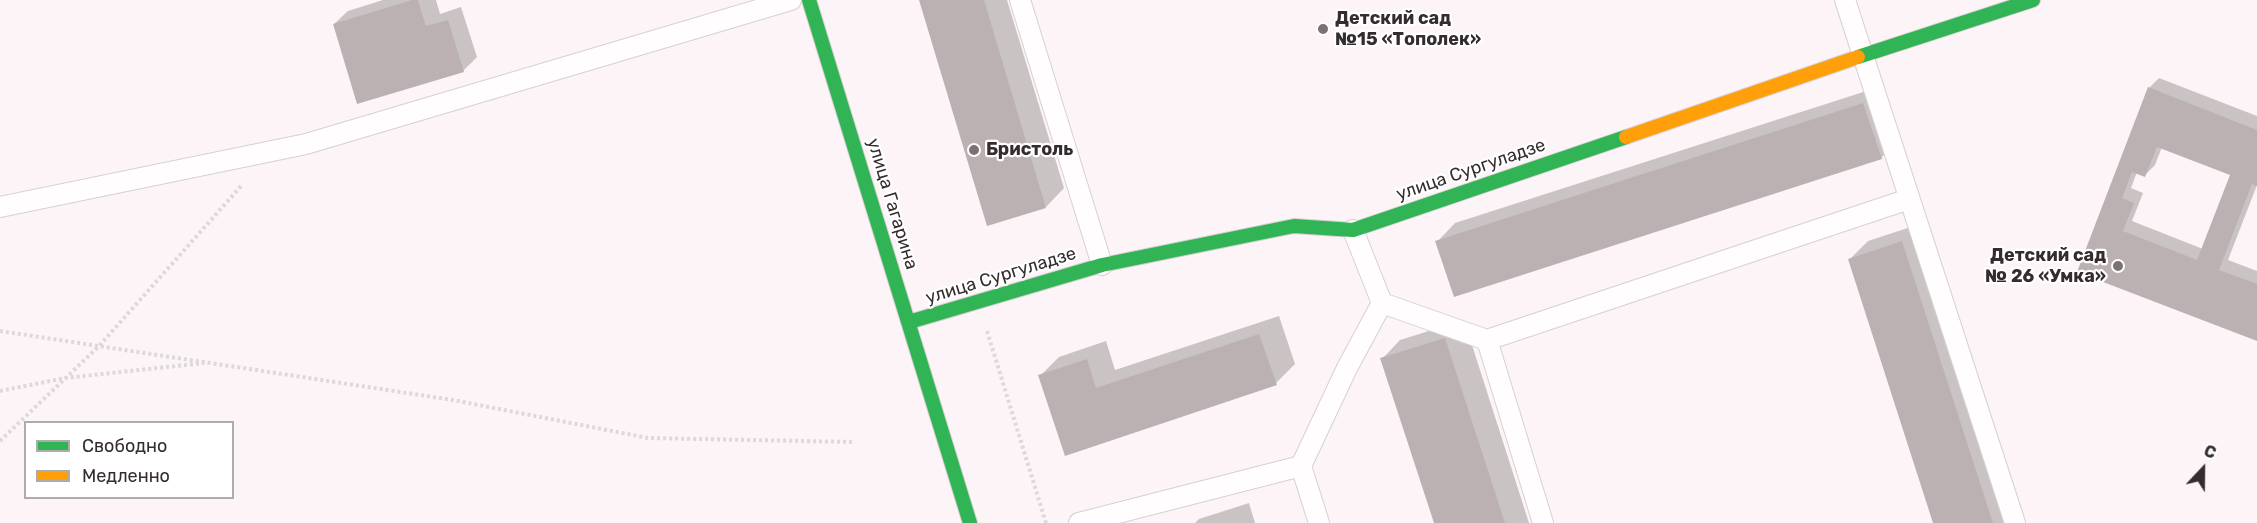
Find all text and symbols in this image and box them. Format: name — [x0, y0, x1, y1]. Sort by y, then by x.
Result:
place label: Детский сад №15 «Тополек» — [1335, 8, 1481, 50]
marker: Детский сад №15 «Тополек» — [1316, 22, 1330, 36]
street label: улица Сургуладзе — [1394, 134, 1548, 206]
street label: улица Гагарина — [862, 136, 922, 272]
place label: Бристоль — [986, 139, 1073, 161]
marker: Бристоль — [967, 143, 981, 157]
street label: улица Сургуладзе — [923, 243, 1079, 309]
place label: Детский сад № 26 «Умка» — [1985, 245, 2106, 288]
marker: Детский сад № 26 «Умка» — [2111, 259, 2125, 273]
legend — [24, 421, 234, 499]
text: Свободно — [82, 435, 167, 457]
north arrow — [2173, 439, 2233, 499]
text: С — [2201, 441, 2219, 463]
text: Медленно — [82, 465, 170, 487]

